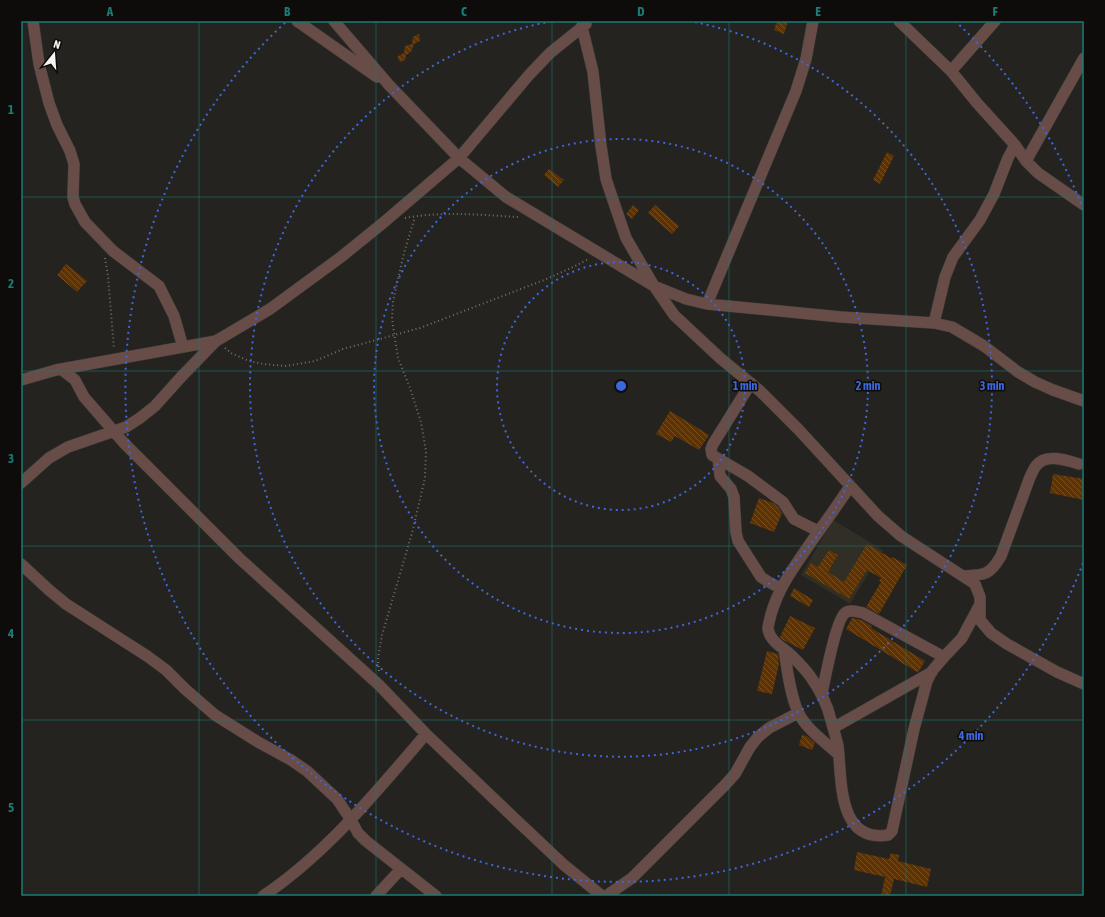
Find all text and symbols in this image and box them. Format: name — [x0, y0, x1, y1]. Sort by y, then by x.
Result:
text: A — [106, 4, 114, 19]
text: B — [284, 4, 291, 19]
text: C — [461, 4, 467, 19]
text: D — [637, 4, 645, 19]
text: E — [815, 4, 821, 19]
text: F — [992, 4, 998, 19]
north arrow — [34, 34, 74, 74]
text: N — [52, 38, 62, 51]
text: 1 — [8, 102, 14, 117]
text: 2 — [8, 276, 14, 291]
centre of rings — [614, 379, 628, 393]
text: 1 min — [733, 379, 757, 393]
text: 2 min — [856, 379, 880, 393]
text: 3 min — [980, 379, 1004, 393]
text: 3 — [8, 451, 14, 466]
text: 4 — [7, 626, 14, 641]
text: 4 min — [958, 729, 983, 743]
text: 5 — [8, 800, 14, 815]

